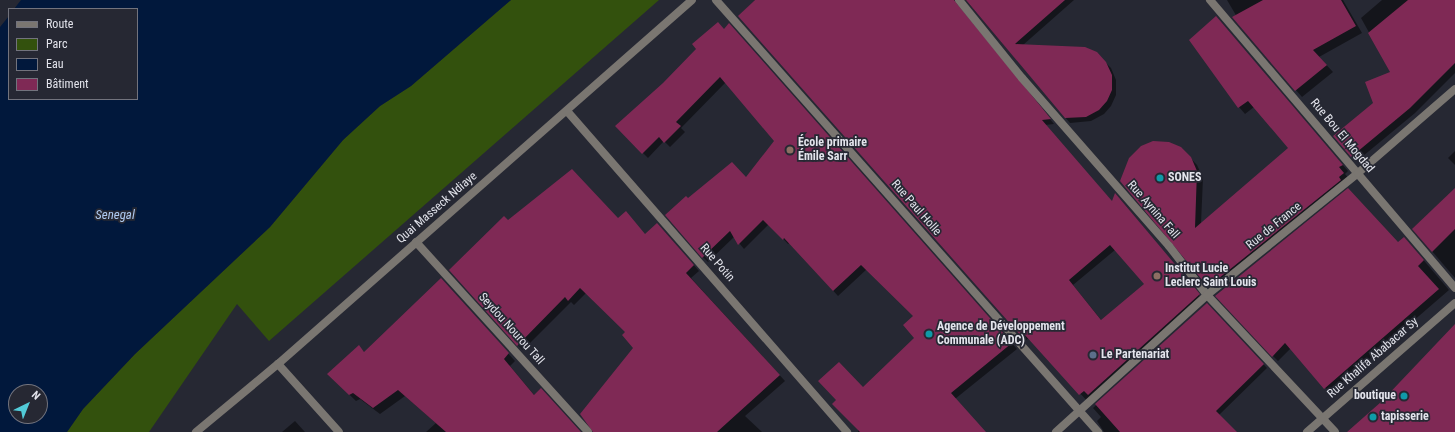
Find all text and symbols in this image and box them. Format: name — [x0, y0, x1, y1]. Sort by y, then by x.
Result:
legend — [8, 8, 138, 100]
text: Route — [46, 17, 73, 31]
text: Parc — [46, 37, 67, 51]
text: Eau — [46, 57, 64, 71]
text: Bâtiment — [46, 77, 89, 91]
street label: Rue Bou El Mogdad — [1307, 96, 1377, 176]
place label: École primaire Émile Sarr — [798, 136, 867, 164]
marker: École primaire Émile Sarr — [785, 145, 795, 155]
street label: Quai Masseck Ndiaye — [394, 169, 480, 247]
place label: SONES — [1168, 171, 1201, 185]
marker: SONES — [1155, 173, 1165, 183]
street label: Rue Paul Holle — [888, 177, 944, 239]
street label: Rue Aynina Fall — [1124, 178, 1182, 242]
street label: Rue de France — [1244, 199, 1304, 253]
water label: Senegal — [95, 207, 135, 223]
street label: Rue Potin — [697, 241, 737, 285]
place label: Institut Lucie Leclerc Saint Louis — [1165, 262, 1257, 290]
marker: Institut Lucie Leclerc Saint Louis — [1152, 271, 1162, 281]
street label: Seydou Nourou Tall — [475, 290, 547, 368]
street label: Rue Khalifa Ababacar Sy — [1325, 315, 1421, 401]
place label: Agence de Développement Communale (ADC) — [937, 320, 1065, 348]
marker: Agence de Développement Communale (ADC) — [924, 329, 934, 339]
place label: Le Partenariat — [1101, 348, 1169, 362]
marker: Le Partenariat — [1088, 350, 1098, 360]
north arrow — [8, 384, 48, 424]
text: N — [29, 389, 43, 403]
place label: boutique — [1354, 389, 1396, 403]
marker: boutique — [1399, 391, 1409, 401]
place label: tapisserie — [1381, 410, 1429, 424]
marker: tapisserie — [1368, 412, 1378, 422]

